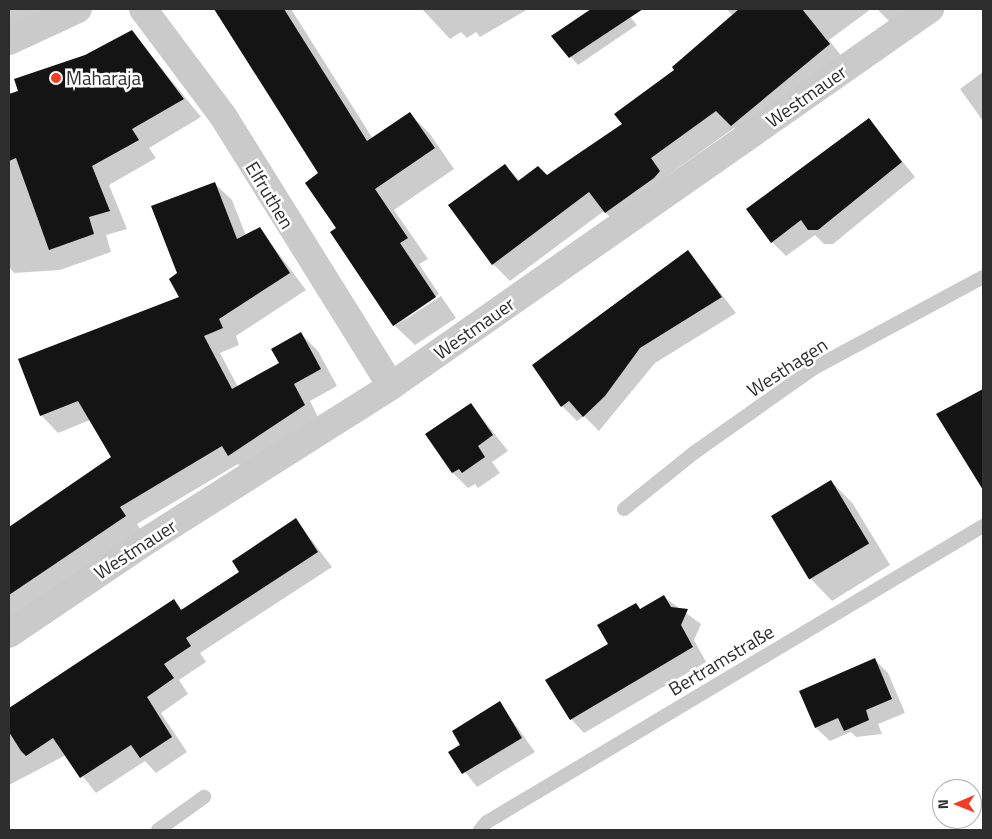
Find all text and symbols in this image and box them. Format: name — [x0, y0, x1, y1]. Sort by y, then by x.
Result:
street label: Westmauer — [761, 60, 851, 132]
place label: Maharaja — [66, 67, 141, 89]
marker: Maharaja — [50, 72, 62, 84]
street label: Elfruthen — [241, 157, 299, 233]
street label: Westmauer — [429, 292, 519, 364]
street label: Westhagen — [743, 333, 831, 401]
street label: Westmauer — [90, 514, 180, 584]
street label: Bertramstraße — [664, 620, 778, 700]
north arrow — [932, 779, 982, 829]
text: N — [932, 799, 953, 809]

